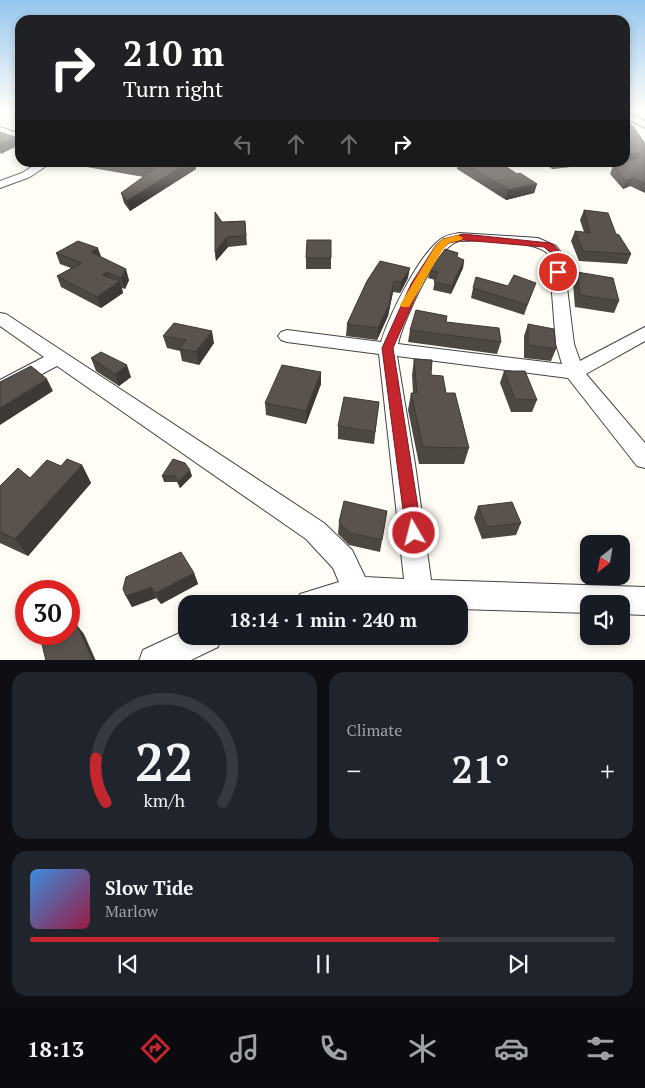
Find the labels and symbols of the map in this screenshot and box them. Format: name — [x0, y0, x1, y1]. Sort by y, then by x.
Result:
pin — [537, 251, 579, 293]
position arrow — [387, 506, 439, 558]
north arrow — [580, 535, 630, 585]
speed limit sign: 30 — [15, 580, 80, 645]

